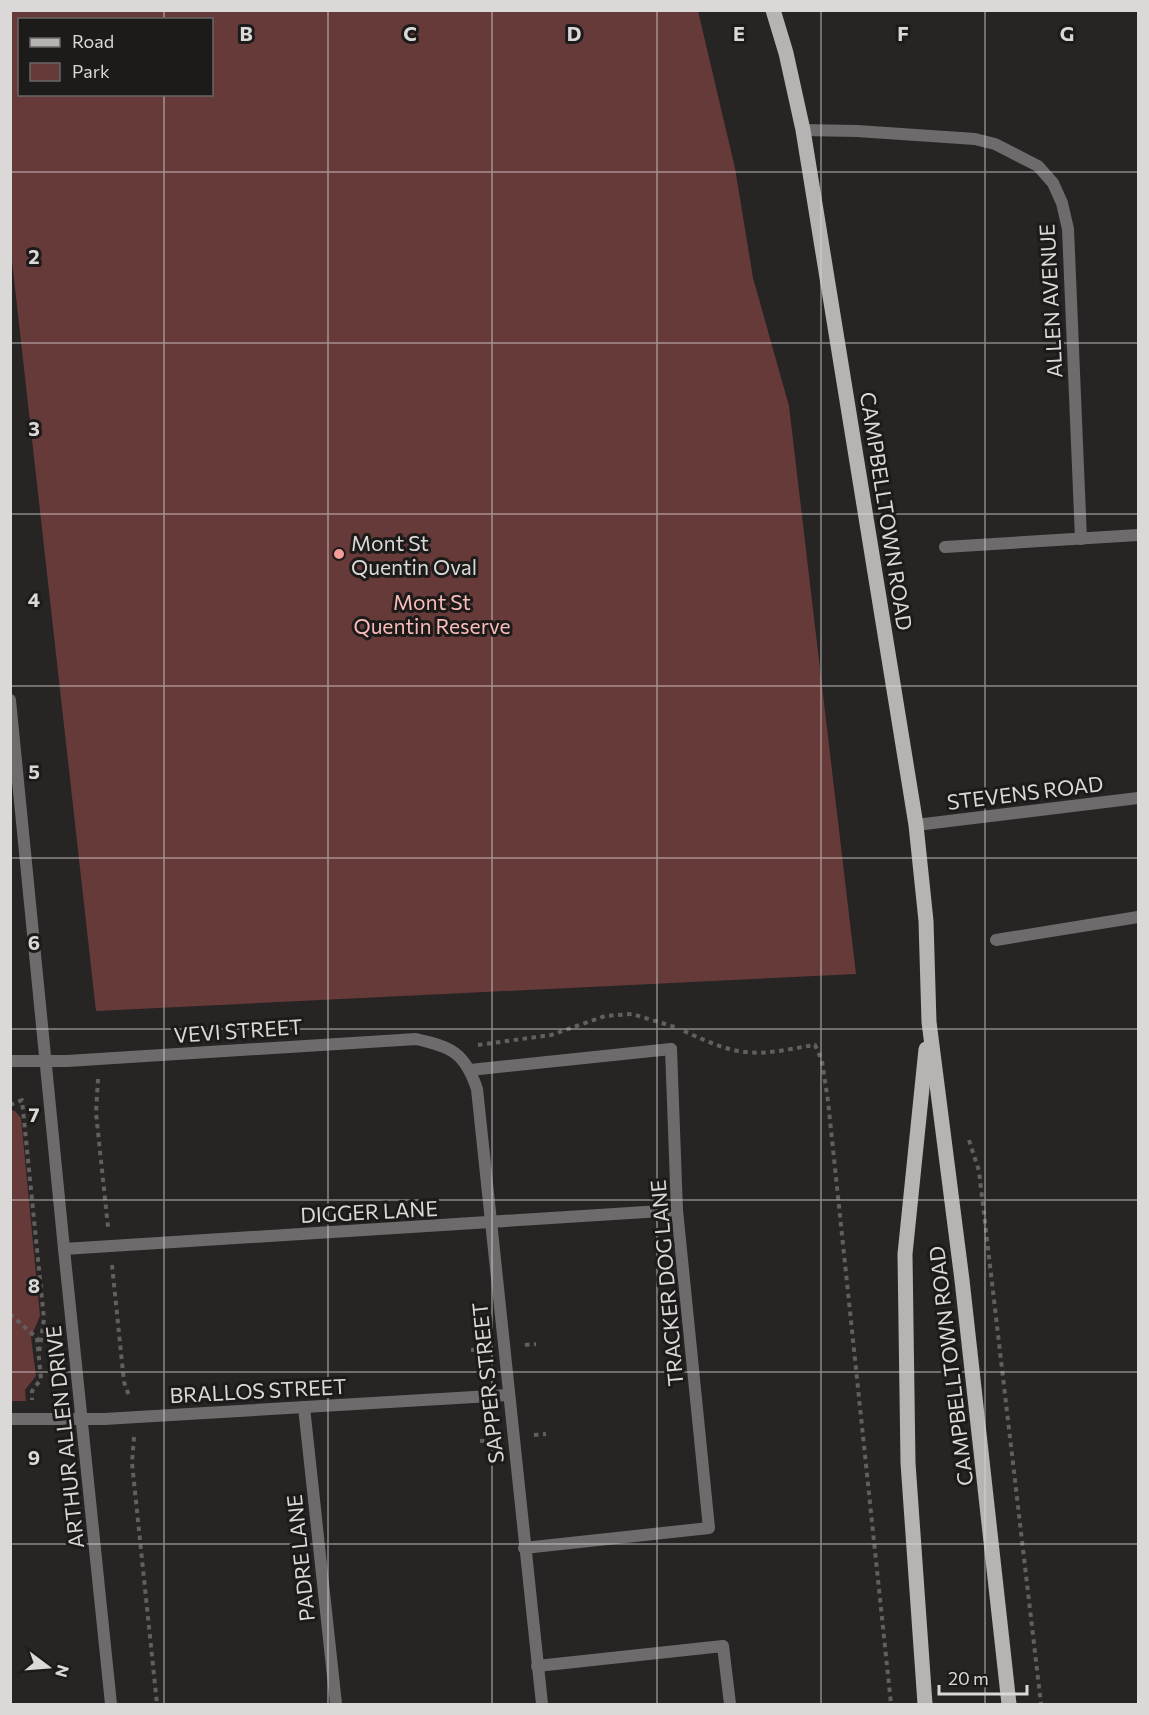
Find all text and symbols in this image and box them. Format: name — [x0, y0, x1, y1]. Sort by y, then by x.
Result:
legend — [18, 18, 213, 96]
text: B — [239, 21, 253, 45]
text: C — [403, 21, 417, 45]
text: D — [567, 21, 581, 45]
text: E — [733, 21, 745, 45]
text: F — [897, 21, 909, 45]
text: G — [1060, 21, 1074, 45]
text: Road — [72, 30, 114, 52]
text: Park — [72, 60, 110, 82]
street label: ALLEN AVENUE — [1033, 223, 1067, 379]
text: 2 — [28, 244, 40, 268]
street label: CAMPBELLTOWN ROAD — [856, 390, 918, 632]
text: 3 — [28, 416, 40, 440]
place label: Mont St Quentin Oval — [351, 530, 477, 579]
marker: Mont St Quentin Oval — [332, 547, 346, 561]
text: 4 — [28, 587, 40, 611]
park label: Mont St Quentin Reserve — [353, 589, 511, 638]
text: 5 — [28, 759, 40, 783]
street label: STEVENS ROAD — [945, 770, 1105, 814]
text: 6 — [28, 930, 40, 954]
street label: VEVI STREET — [173, 1013, 303, 1047]
text: 7 — [29, 1102, 40, 1126]
street label: TRACKER DOG LANE — [645, 1179, 687, 1387]
street label: DIGGER LANE — [300, 1195, 438, 1227]
street label: CAMPBELLTOWN ROAD — [923, 1245, 977, 1487]
text: 8 — [28, 1273, 40, 1297]
street label: SAPPER STREET — [466, 1301, 508, 1465]
street label: ARTHUR ALLEN DRIVE — [40, 1324, 88, 1550]
street label: BRALLOS STREET — [169, 1373, 347, 1407]
text: 9 — [28, 1445, 40, 1469]
street label: PADRE LANE — [281, 1493, 319, 1623]
north arrow — [18, 1637, 78, 1697]
scale bar — [939, 1658, 1028, 1696]
text: N — [52, 1663, 74, 1680]
text: 20 m — [948, 1667, 989, 1689]

